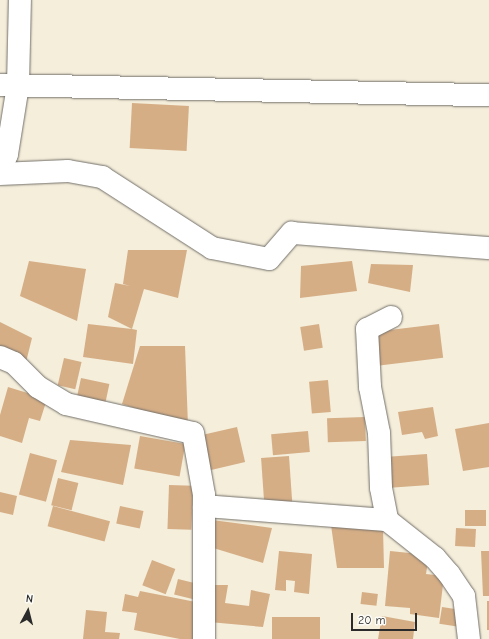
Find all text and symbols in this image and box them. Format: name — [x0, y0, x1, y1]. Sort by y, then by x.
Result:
north arrow — [8, 591, 48, 631]
text: N — [25, 592, 34, 605]
scale bar — [353, 605, 419, 631]
text: 20 m — [358, 613, 386, 627]

